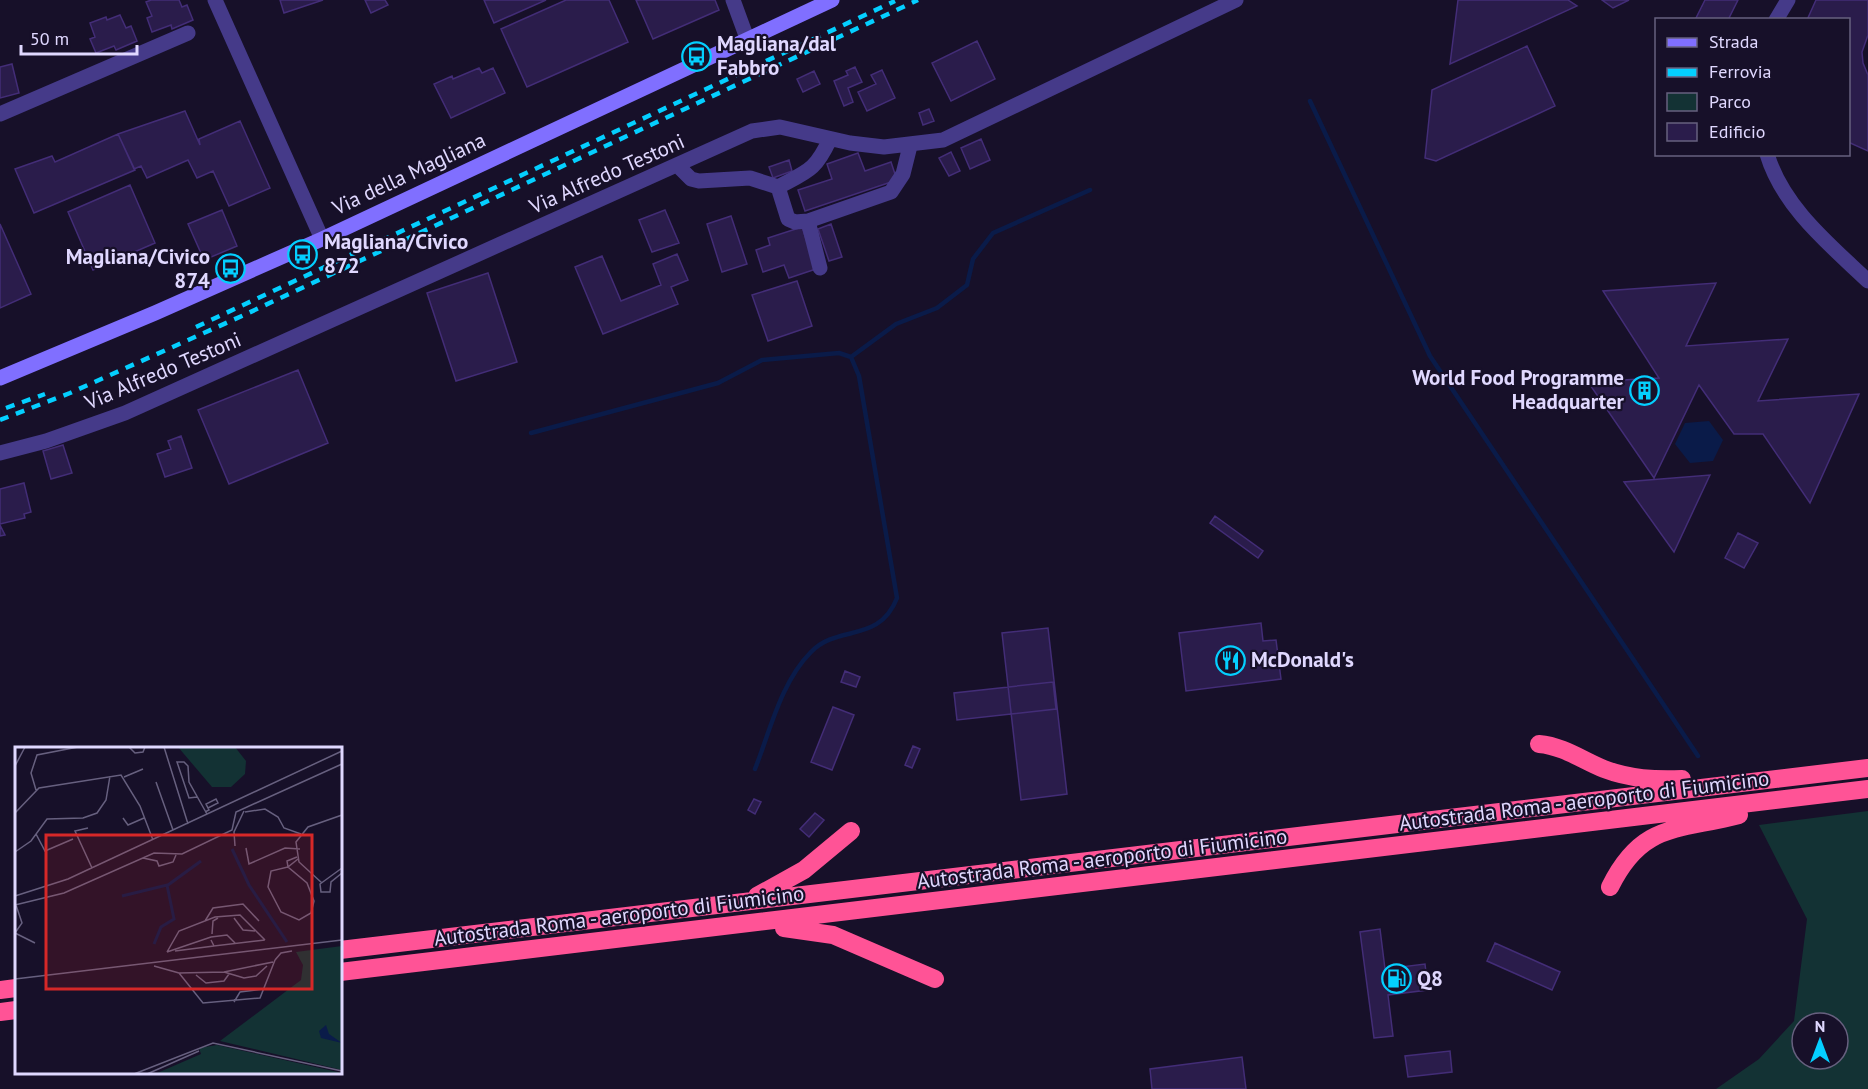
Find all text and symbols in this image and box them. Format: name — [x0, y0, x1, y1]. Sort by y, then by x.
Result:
scale bar — [21, 18, 136, 56]
legend — [1655, 18, 1850, 156]
text: 50 m — [30, 27, 69, 50]
place label: Magliana/dal Fabbro — [717, 30, 837, 81]
text: Strada — [1709, 30, 1758, 53]
bus stop icon: Magliana/dal Fabbro — [680, 40, 712, 72]
text: Ferrovia — [1709, 60, 1772, 83]
text: Parco — [1709, 90, 1751, 113]
text: Edificio — [1709, 120, 1765, 143]
street label: Via della Magliana — [327, 126, 490, 221]
street label: Via Alfredo Testoni — [524, 127, 689, 220]
place label: Magliana/Civico 872 — [324, 228, 468, 279]
bus stop icon: Magliana/Civico 872 — [287, 238, 319, 270]
place label: Magliana/Civico 874 — [66, 243, 210, 294]
bus stop icon: Magliana/Civico 874 — [215, 253, 247, 285]
street label: Via Alfredo Testoni — [80, 325, 245, 416]
place label: World Food Programme Headquarter — [1412, 364, 1625, 415]
building icon: World Food Programme Headquarter — [1629, 374, 1661, 406]
restaurant icon: McDonald's — [1214, 644, 1246, 676]
place label: McDonald's — [1251, 646, 1354, 673]
inset map — [15, 747, 342, 1074]
street label: Autostrada Roma - aeroporto di Fiumicino — [1397, 764, 1771, 837]
street label: Autostrada Roma - aeroporto di Fiumicino — [915, 822, 1289, 895]
street label: Autostrada Roma - aeroporto di Fiumicino — [432, 879, 806, 952]
fuel station icon: Q8 — [1380, 963, 1412, 995]
place label: Q8 — [1417, 965, 1443, 992]
north arrow — [1790, 1011, 1850, 1071]
text: N — [1815, 1016, 1825, 1036]

